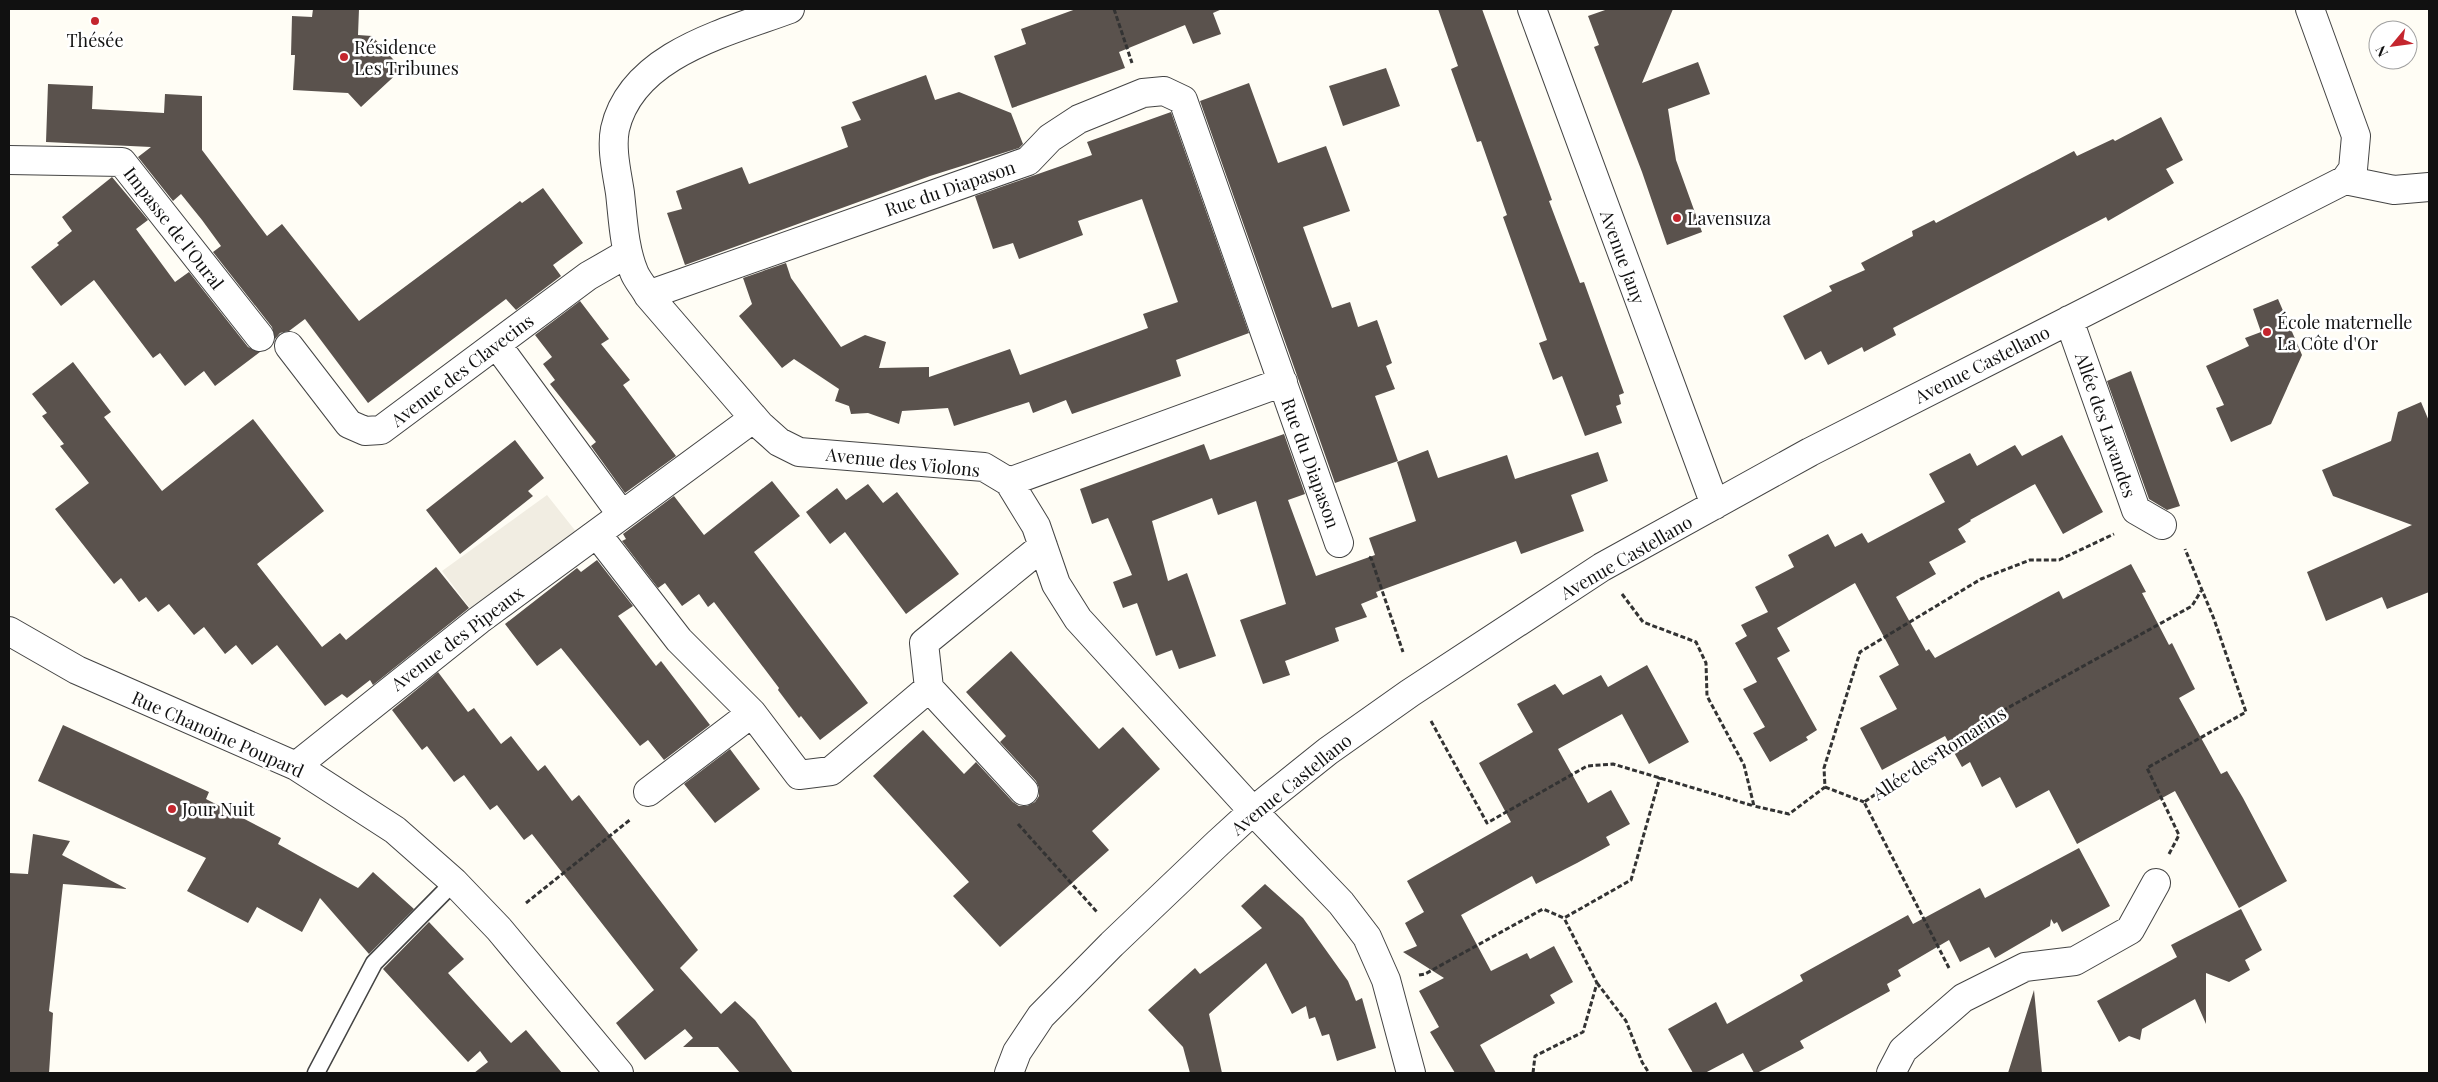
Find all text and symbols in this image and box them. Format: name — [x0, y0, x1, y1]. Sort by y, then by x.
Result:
marker: Thésée — [89, 15, 101, 27]
north arrow — [2368, 20, 2418, 70]
place label: Thésée — [66, 28, 124, 52]
place label: Résidence Les Tribunes — [354, 35, 459, 80]
text: N — [2370, 43, 2392, 61]
marker: Résidence Les Tribunes — [338, 51, 350, 63]
street label: Rue du Diapason — [882, 154, 1019, 222]
street label: Impasse de l'Oural — [119, 162, 229, 294]
street label: Avenue Jany — [1595, 206, 1651, 307]
place label: Lavensuza — [1687, 206, 1771, 230]
marker: Lavensuza — [1671, 212, 1683, 224]
street label: Avenue des Clavecins — [385, 308, 538, 432]
place label: École maternelle La Côte d'Or — [2277, 310, 2412, 355]
street label: Avenue Castellano — [1909, 320, 2054, 409]
marker: École maternelle La Côte d'Or — [2261, 326, 2273, 338]
street label: Allée des Lavandes — [2070, 348, 2142, 501]
street label: Rue du Diapason — [1276, 395, 1346, 531]
street label: Avenue des Violons — [824, 442, 981, 482]
street label: Avenue Castellano — [1555, 509, 1696, 605]
street label: Avenue des Pipeaux — [385, 580, 529, 696]
street label: Rue Chanoine Poupard — [128, 685, 308, 783]
street label: Allée des Romarins — [1867, 701, 2010, 806]
street label: Avenue Castellano — [1225, 728, 1356, 841]
place label: Jour Nuit — [181, 797, 255, 821]
marker: Jour Nuit — [166, 803, 178, 815]

